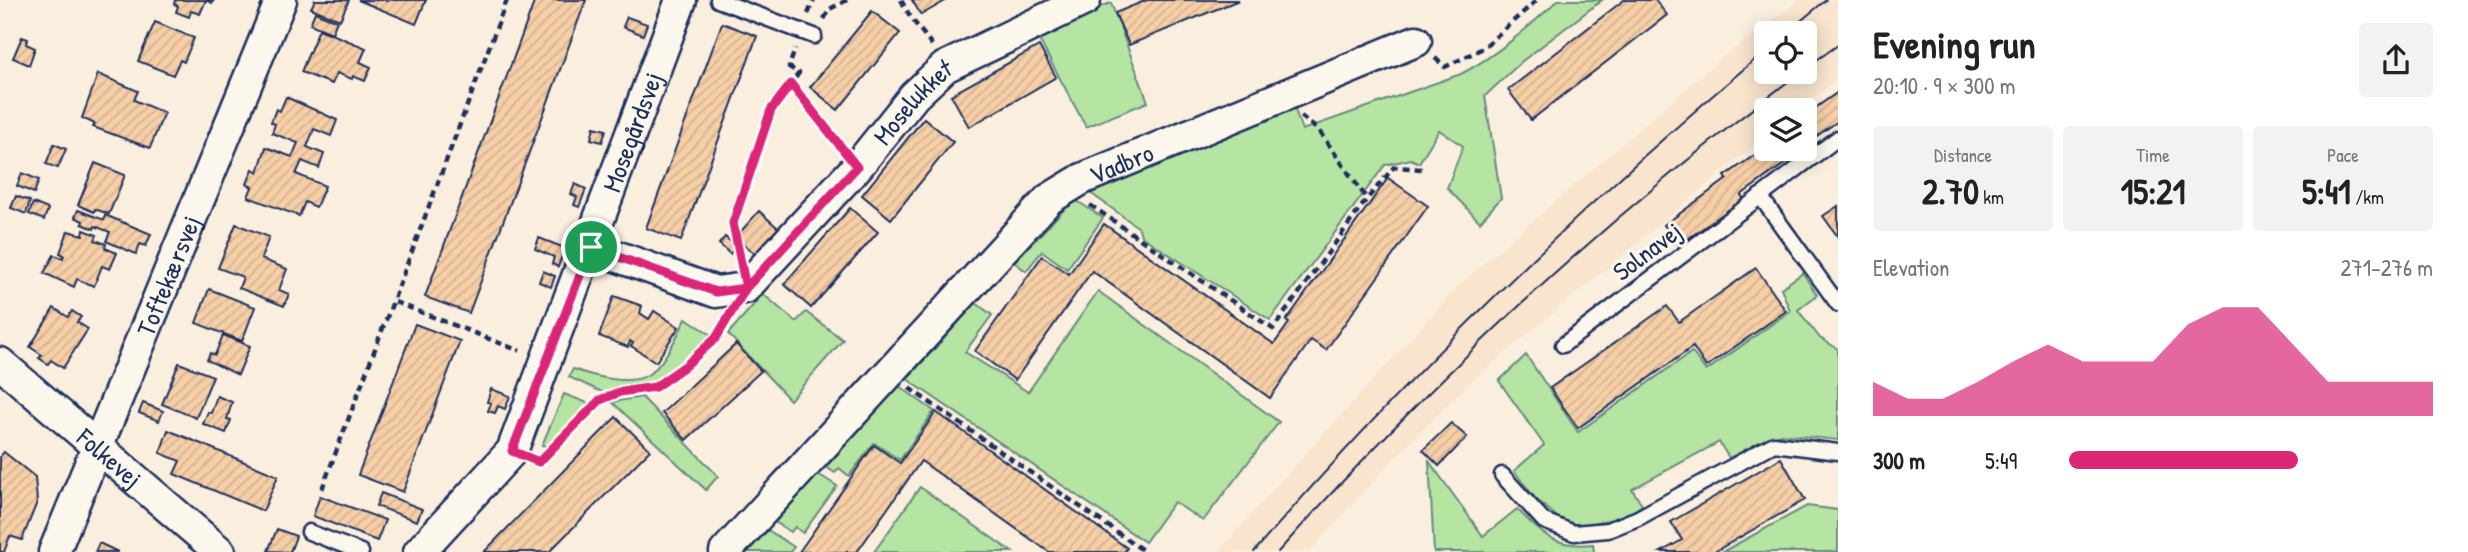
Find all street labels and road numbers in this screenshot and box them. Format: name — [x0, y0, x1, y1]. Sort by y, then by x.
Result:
street label: Moselukket — [864, 49, 958, 152]
street label: Mosegårdsvej — [593, 67, 670, 197]
street label: Vadbro — [1084, 134, 1158, 192]
street label: Toftekærsvej — [127, 210, 208, 341]
street label: Solnavej — [1605, 214, 1689, 288]
street label: Folkevej — [69, 419, 150, 495]

